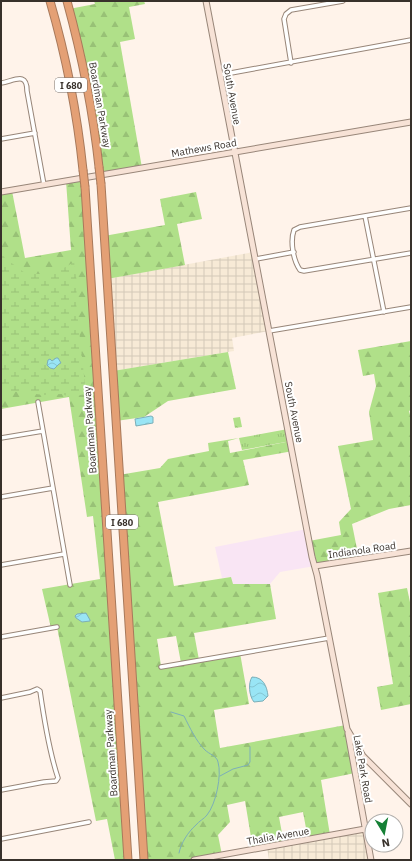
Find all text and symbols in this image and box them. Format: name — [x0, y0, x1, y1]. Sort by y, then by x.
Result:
street label: Boardman Parkway — [86, 61, 114, 149]
street label: South Avenue — [220, 62, 244, 126]
road number: I 680 — [55, 78, 87, 92]
street label: Mathews Road — [170, 136, 238, 160]
street label: South Avenue — [282, 380, 306, 444]
street label: Boardman Parkway — [80, 386, 100, 474]
road number: I 680 — [106, 515, 138, 529]
street label: Indianola Road — [327, 539, 397, 561]
street label: Boardman Parkway — [101, 709, 121, 797]
street label: Lake Park Road — [351, 734, 375, 804]
north arrow — [364, 813, 404, 853]
street label: Thalia Avenue — [246, 824, 311, 848]
text: N — [381, 835, 391, 850]

